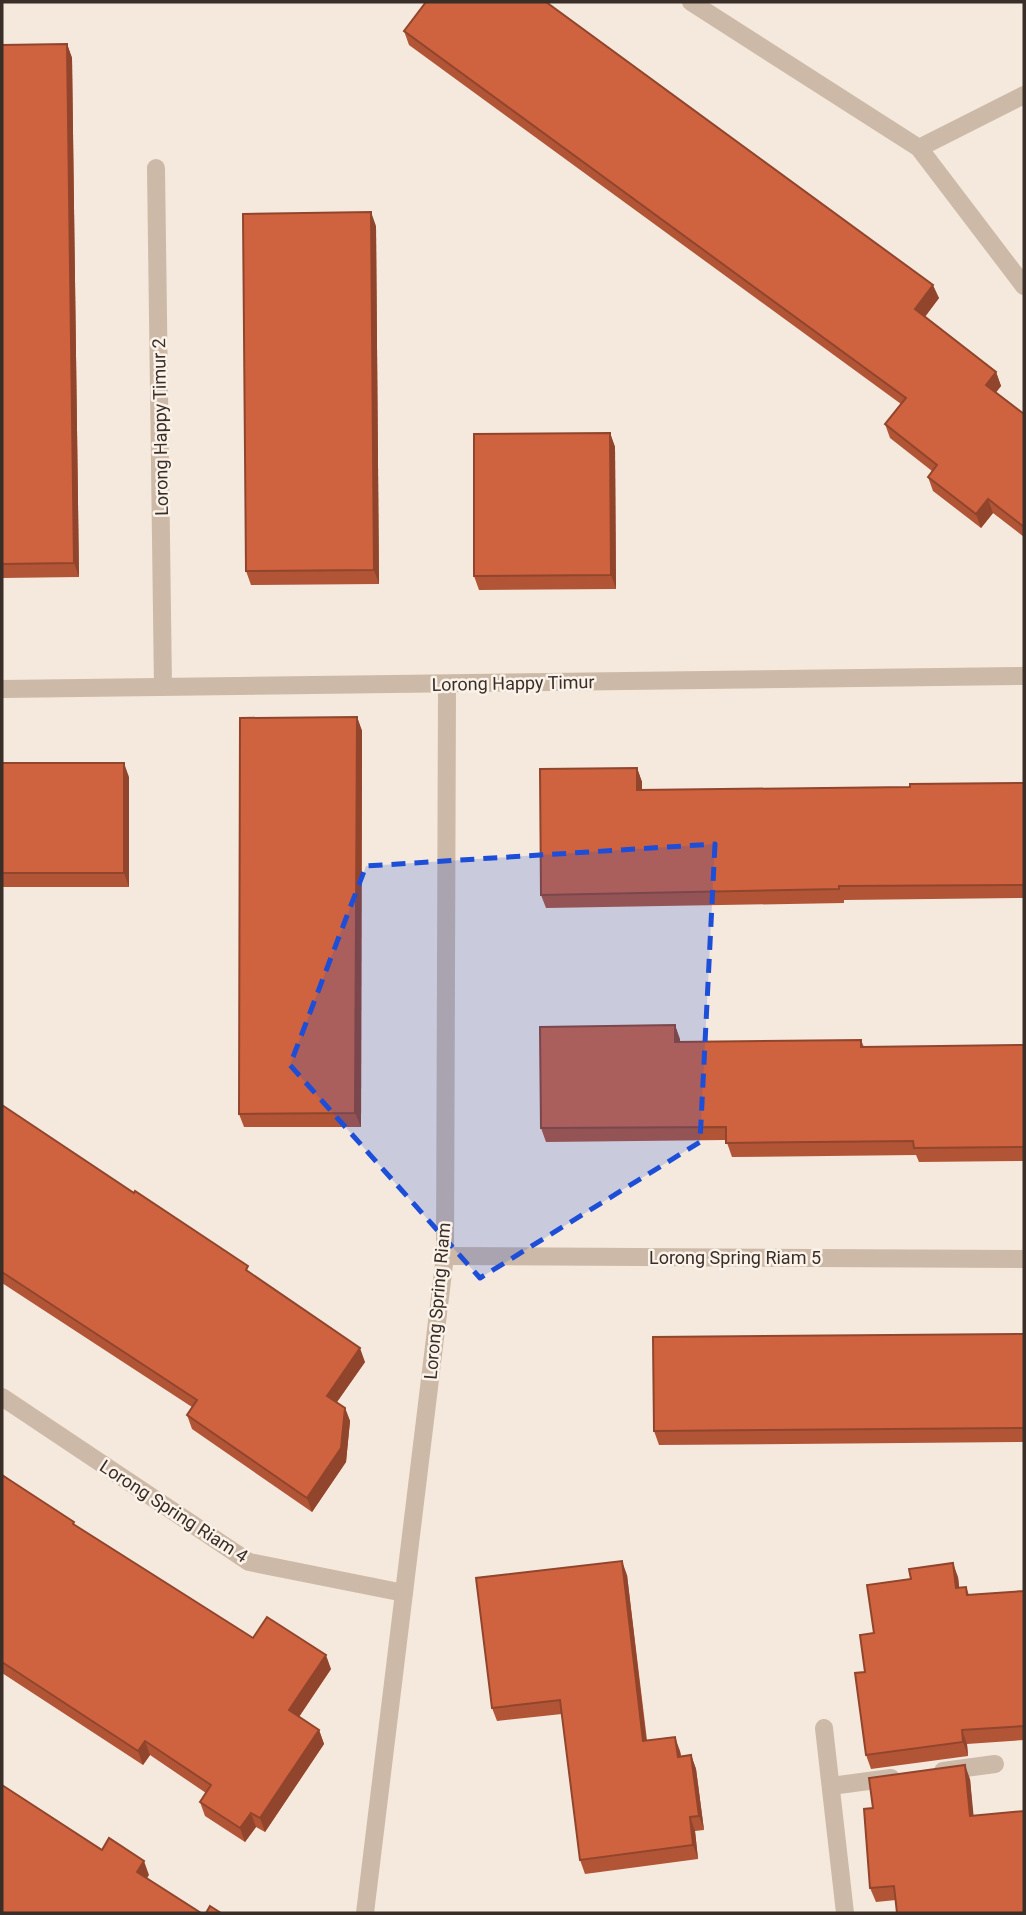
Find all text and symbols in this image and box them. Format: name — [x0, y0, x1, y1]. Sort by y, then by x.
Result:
street label: Lorong Happy Timur 2 — [148, 338, 172, 516]
street label: Lorong Happy Timur — [431, 671, 595, 695]
street label: Lorong Spring Riam — [420, 1222, 454, 1380]
street label: Lorong Spring Riam 5 — [649, 1247, 821, 1268]
street label: Lorong Spring Riam 4 — [96, 1455, 252, 1567]

